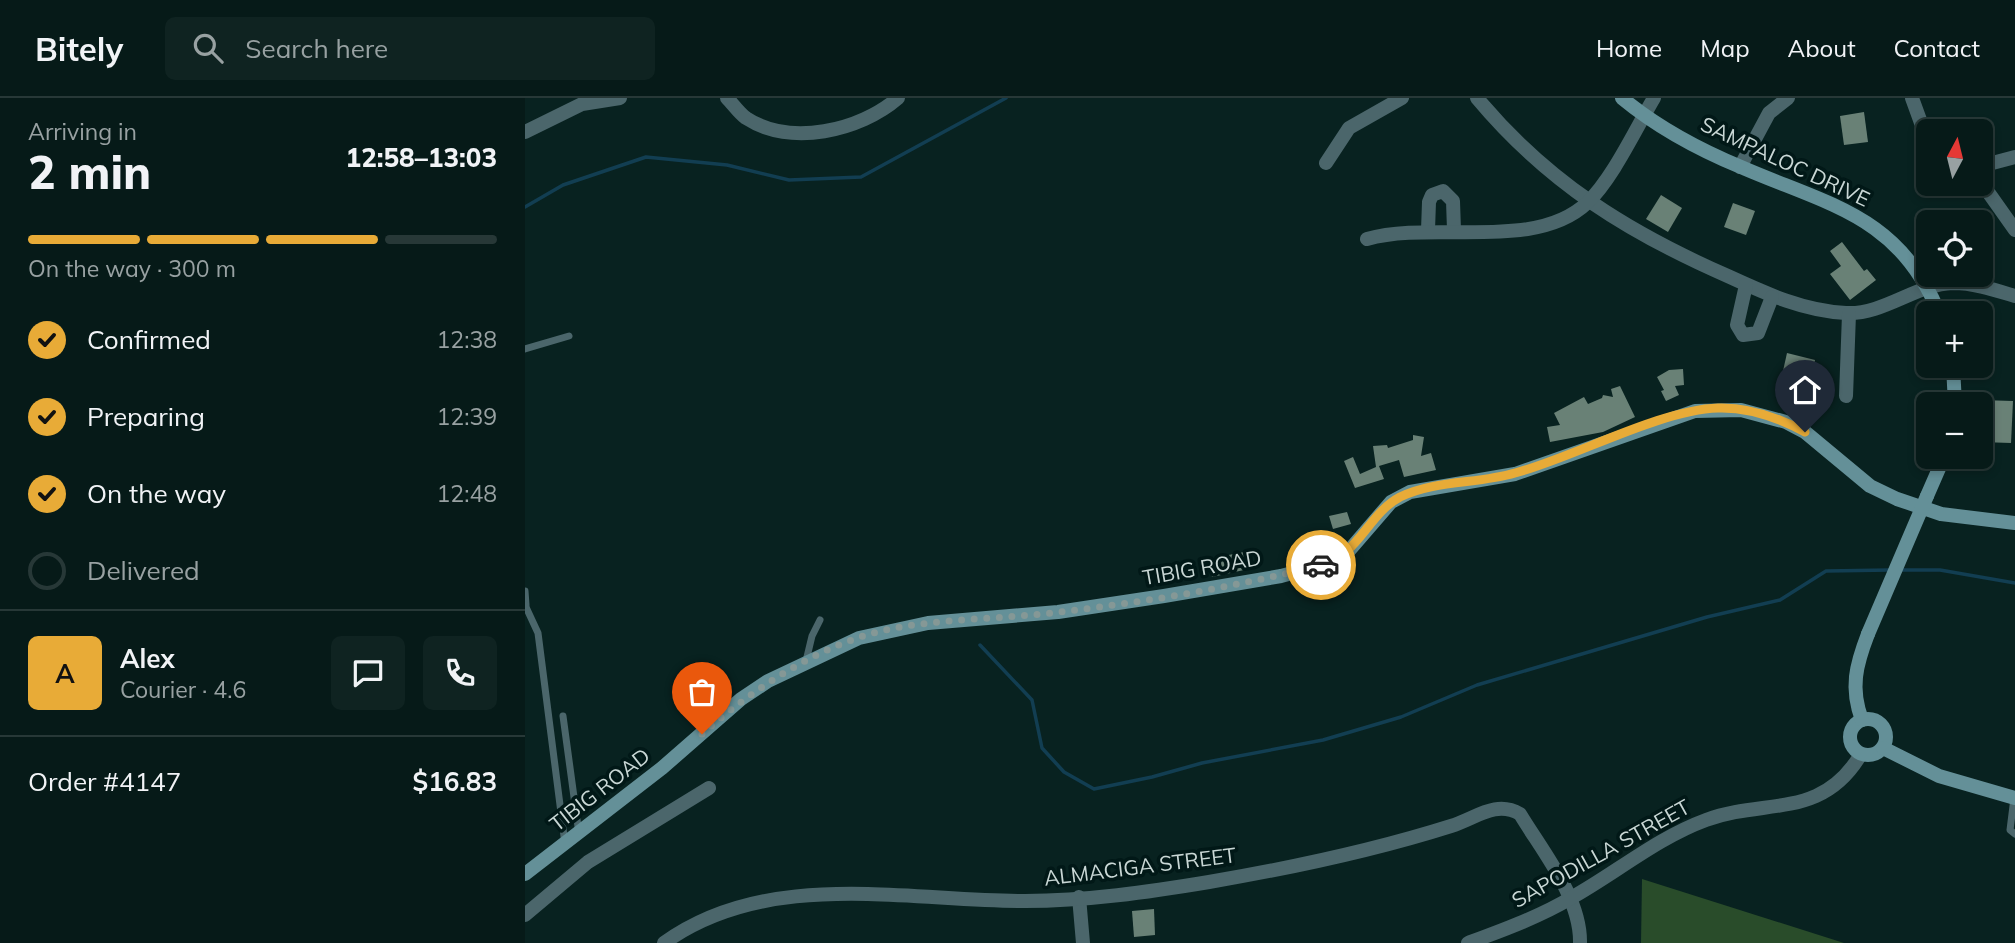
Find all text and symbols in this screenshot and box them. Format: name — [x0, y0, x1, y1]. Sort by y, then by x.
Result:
search box — [165, 17, 655, 80]
text: Bitely — [35, 28, 123, 69]
icon: search — [189, 29, 227, 67]
text: Search here — [245, 32, 388, 65]
text: Home — [1596, 33, 1662, 63]
text: Map — [1700, 33, 1750, 63]
text: About — [1788, 33, 1856, 63]
text: Contact — [1894, 33, 1980, 63]
street label: SAMPALOC DRIVE — [1697, 111, 1874, 212]
text: Arriving in — [28, 117, 137, 146]
north arrow — [1916, 119, 1993, 196]
map controls — [1916, 119, 1993, 469]
text: 12:58–13:03 — [346, 141, 497, 174]
text: 2 min — [28, 143, 151, 201]
button: locate — [1916, 210, 1993, 287]
text: On the way · 300 m — [28, 254, 236, 283]
button: + — [1916, 301, 1993, 378]
icon: check — [28, 321, 66, 359]
text: Confirmed — [87, 323, 211, 356]
text: 12:38 — [437, 325, 497, 354]
pin — [1775, 360, 1835, 432]
icon: home — [1786, 371, 1824, 409]
button: − — [1916, 392, 1993, 469]
icon: check — [28, 398, 66, 436]
text: Preparing — [87, 400, 205, 433]
text: 12:39 — [437, 402, 497, 431]
icon: check — [28, 475, 66, 513]
text: On the way — [87, 477, 226, 510]
text: 12:48 — [437, 479, 497, 508]
courier — [1286, 530, 1356, 600]
street label: TIBIG ROAD — [1140, 544, 1263, 590]
icon: car — [1302, 546, 1340, 584]
text: Delivered — [87, 554, 200, 587]
button: chat — [331, 636, 405, 710]
button: phone — [423, 636, 497, 710]
text: Alex — [120, 642, 175, 675]
text: A — [55, 657, 75, 690]
pin — [672, 662, 732, 734]
icon: bag — [683, 673, 721, 711]
text: Courier · 4.6 — [120, 675, 246, 704]
street label: TIBIG ROAD — [544, 742, 655, 836]
text: Order #4147 — [28, 765, 181, 798]
text: $16.83 — [413, 765, 497, 798]
street label: SAPODILLA STREET — [1507, 793, 1694, 913]
street label: ALMACIGA STREET — [1042, 841, 1238, 891]

